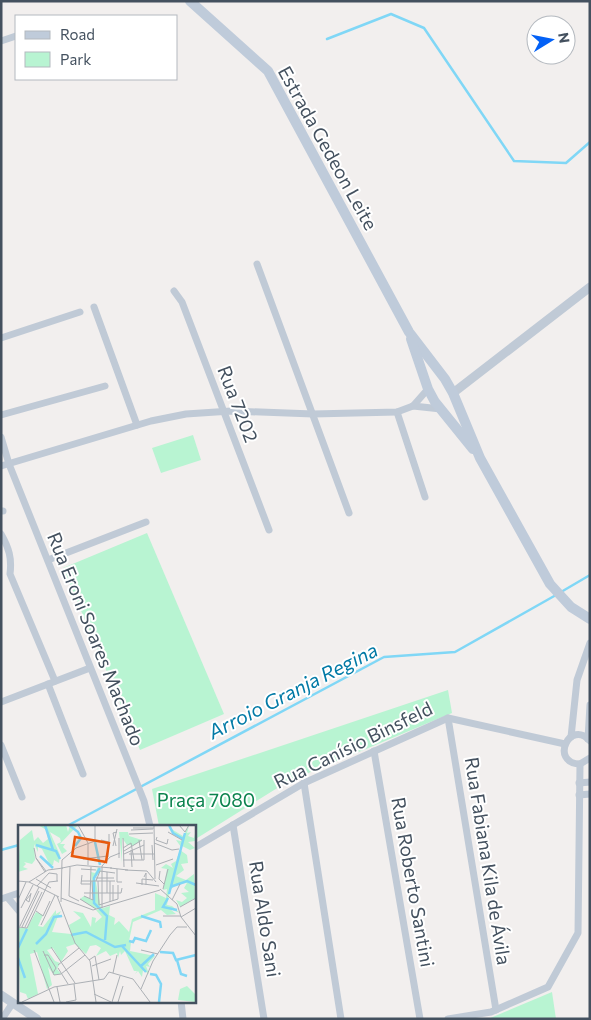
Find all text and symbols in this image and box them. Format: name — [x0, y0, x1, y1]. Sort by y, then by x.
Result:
legend — [15, 15, 178, 80]
north arrow — [526, 15, 576, 65]
text: Road — [60, 25, 95, 43]
text: N — [555, 31, 574, 44]
text: Park — [60, 50, 91, 68]
street label: Estrada Gedeon Leite — [274, 62, 383, 234]
street label: Rua 7202 — [213, 362, 264, 445]
street label: Rua Eroni Soares Machado — [43, 529, 150, 749]
water label: Arroio Granja Regina — [203, 637, 381, 744]
street label: Rua Canísio Binsfeld — [270, 696, 436, 793]
street label: Rua Fabiana Kila de Ávila — [461, 755, 516, 967]
park label: Praça 7080 — [157, 788, 255, 811]
street label: Rua Roberto Santini — [387, 795, 440, 969]
inset map — [18, 825, 195, 1002]
street label: Rua Aldo Sani — [245, 859, 286, 979]

